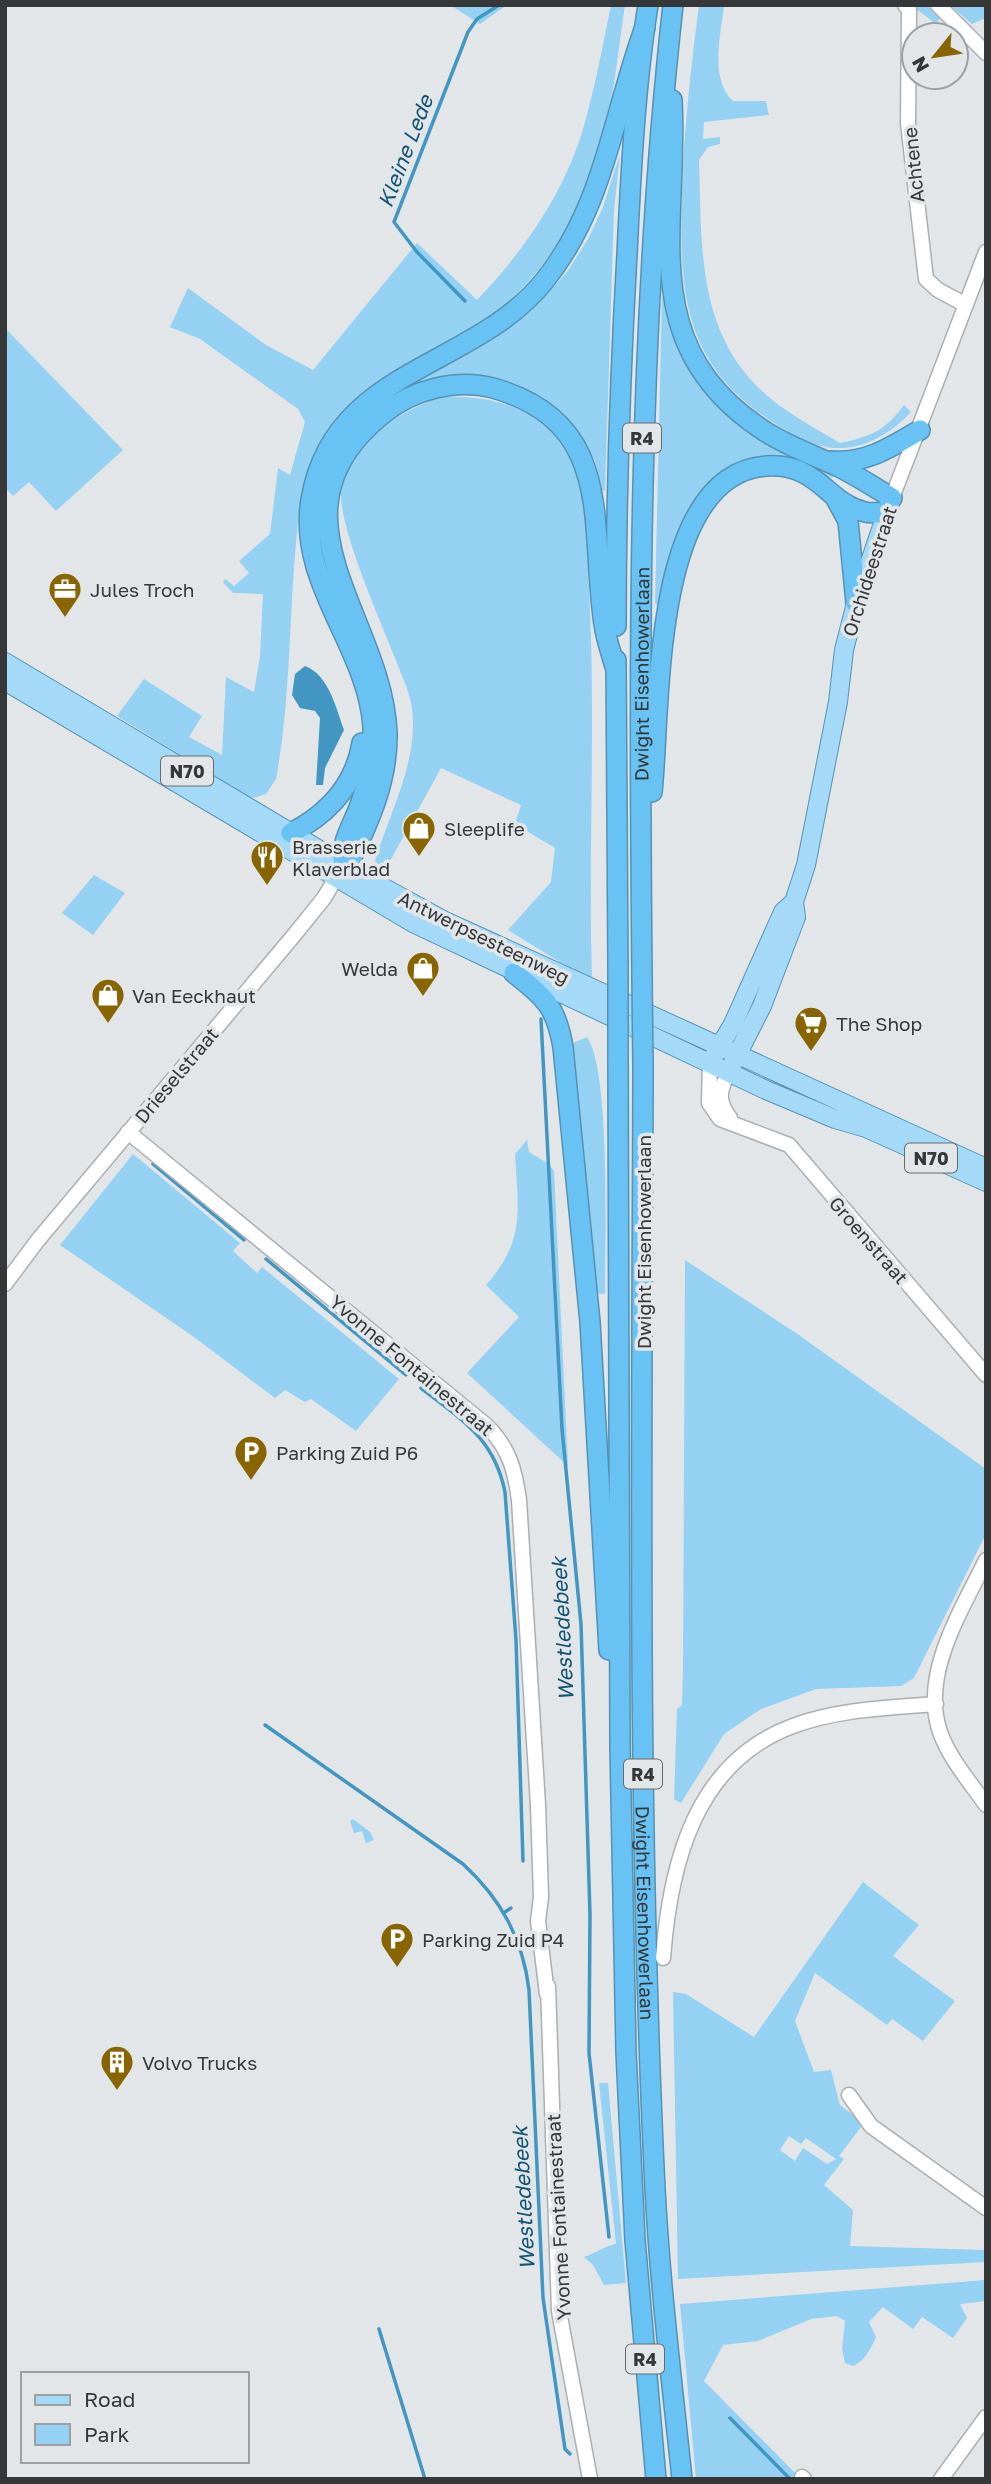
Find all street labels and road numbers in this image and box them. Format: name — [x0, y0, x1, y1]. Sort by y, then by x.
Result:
street label: Achtene — [898, 126, 928, 204]
road number: R4 — [623, 424, 661, 452]
street label: Orchideestraat — [837, 503, 901, 639]
street label: Dwight Eisenhowerlaan — [629, 567, 653, 781]
road number: N70 — [161, 756, 213, 786]
street label: Antwerpsesteenweg — [395, 886, 573, 988]
street label: Drieselstraat — [129, 1023, 223, 1127]
street label: Dwight Eisenhowerlaan — [632, 1135, 655, 1349]
road number: N70 — [905, 1143, 957, 1172]
street label: Groenstraat — [825, 1192, 913, 1288]
street label: Yvonne Fontainestraat — [325, 1290, 499, 1440]
road number: R4 — [624, 1759, 662, 1788]
street label: Dwight Eisenhowerlaan — [632, 1805, 660, 2021]
street label: Yvonne Fontainestraat — [541, 2113, 575, 2321]
road number: R4 — [626, 2344, 664, 2374]

